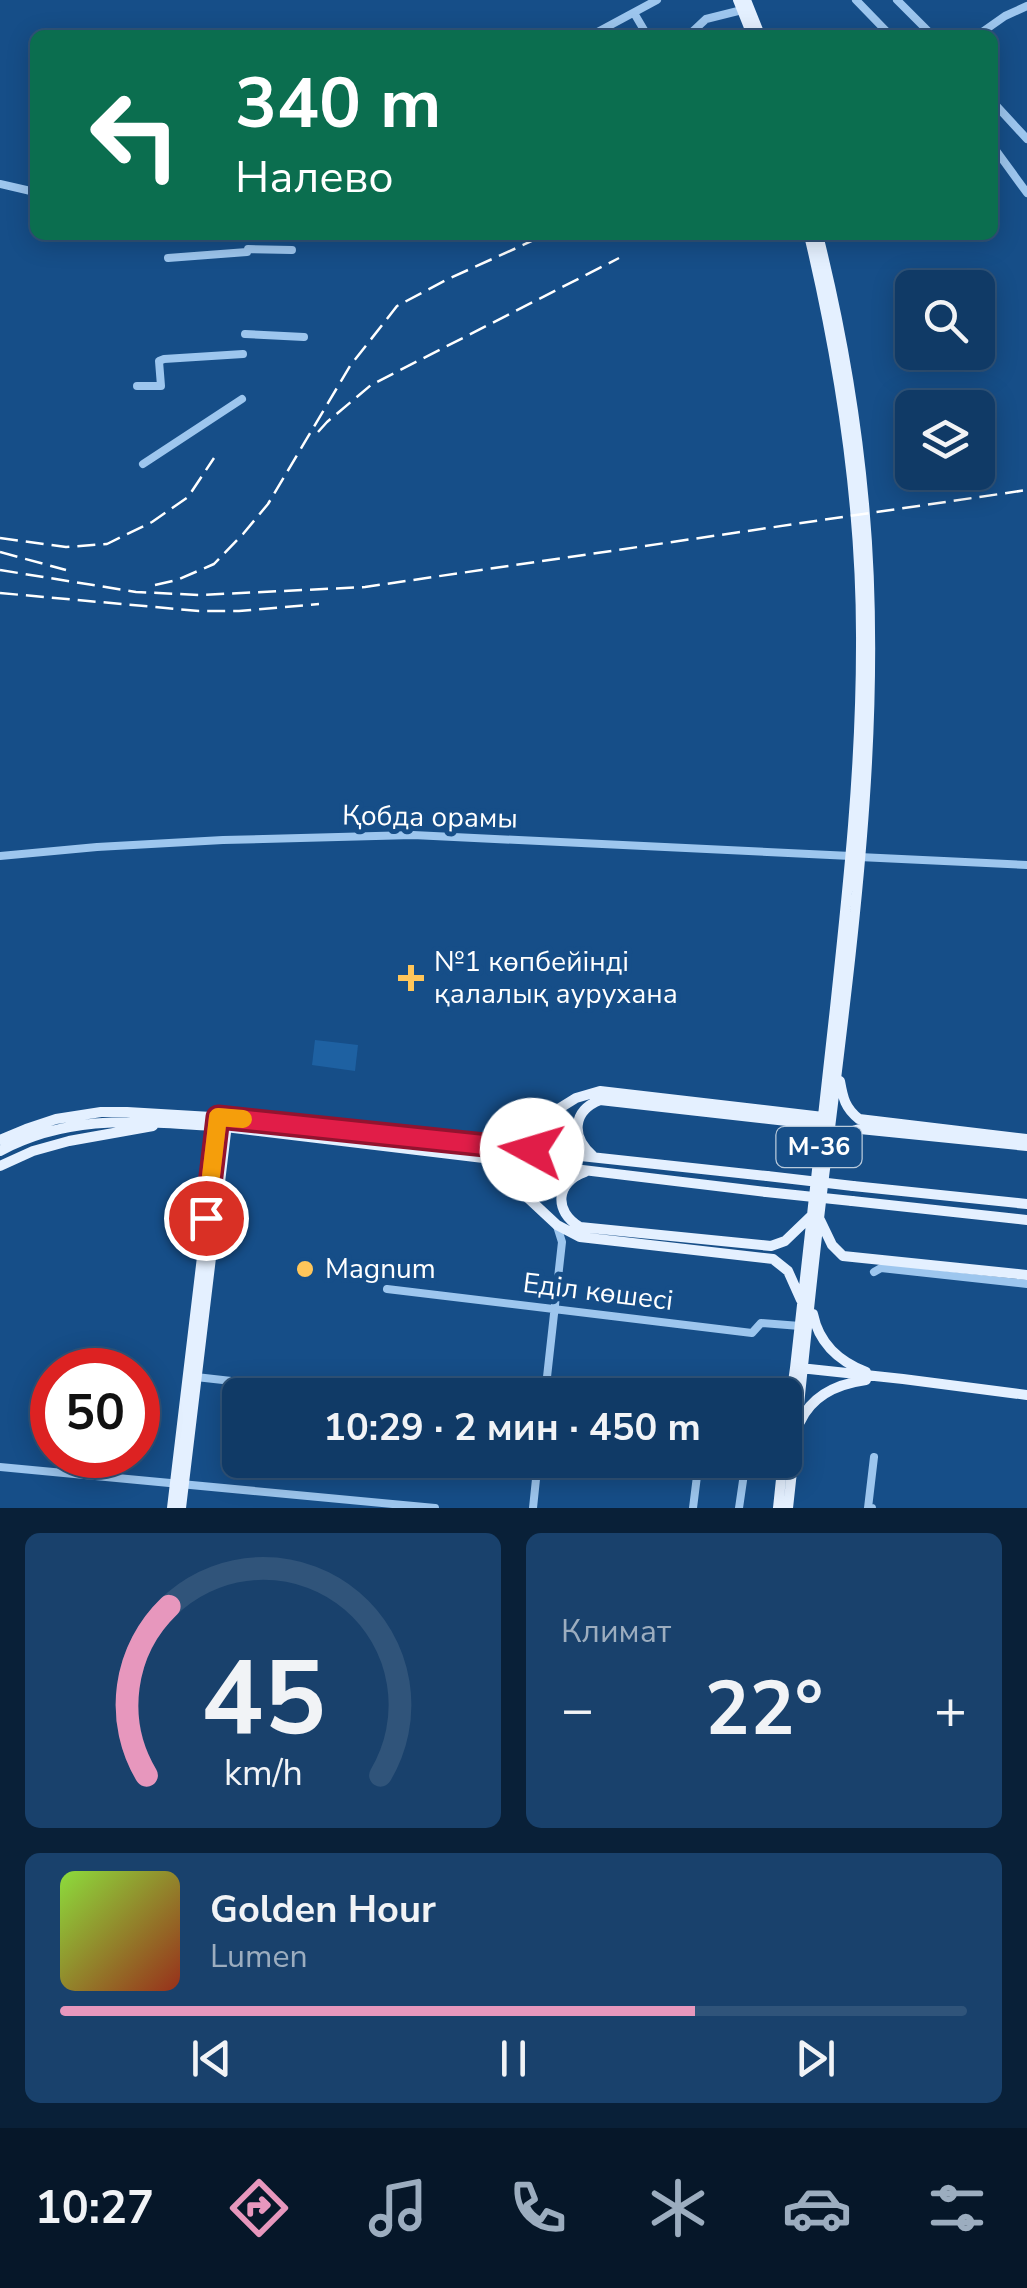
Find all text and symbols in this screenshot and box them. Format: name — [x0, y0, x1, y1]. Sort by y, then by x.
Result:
text: 340 m — [235, 56, 441, 152]
icon: left — [70, 70, 200, 200]
text: Налево — [235, 147, 394, 208]
map controls — [895, 270, 995, 490]
button: search — [895, 270, 995, 370]
button: layers — [895, 390, 995, 490]
street label: Қобда орамы — [342, 796, 518, 838]
place label: №1 көпбейінді қалалық аурухана — [434, 943, 678, 1013]
marker: №1 көпбейінді қалалық аурухана — [398, 965, 424, 991]
position arrow — [480, 1098, 584, 1202]
road number: M-36 — [776, 1127, 862, 1167]
pin — [164, 1176, 249, 1261]
icon: arrive — [179, 1191, 234, 1246]
place label: Magnum — [325, 1250, 436, 1288]
marker: Magnum — [294, 1258, 316, 1280]
street label: Еділ көшесі — [521, 1264, 675, 1320]
speed limit sign: 50 — [30, 1348, 160, 1478]
text: 10:29 · 2 мин · 450 m — [323, 1402, 701, 1453]
text: Климат — [561, 1610, 671, 1653]
text: 45 — [201, 1628, 325, 1770]
text: 22° — [705, 1658, 823, 1760]
text: − — [561, 1672, 594, 1747]
text: + — [934, 1672, 967, 1747]
text: km/h — [224, 1749, 302, 1798]
text: Golden Hour — [210, 1884, 436, 1935]
text: Lumen — [210, 1935, 308, 1978]
icon: previous — [184, 2031, 239, 2086]
icon: pause — [486, 2031, 541, 2086]
icon: next — [788, 2031, 843, 2086]
icon: directions — [224, 2173, 294, 2243]
icon: music — [363, 2173, 433, 2243]
icon: phone — [503, 2173, 573, 2243]
icon: climate — [643, 2173, 713, 2243]
icon: car — [782, 2173, 852, 2243]
icon: filters — [922, 2173, 992, 2243]
text: 10:27 — [35, 2178, 154, 2239]

